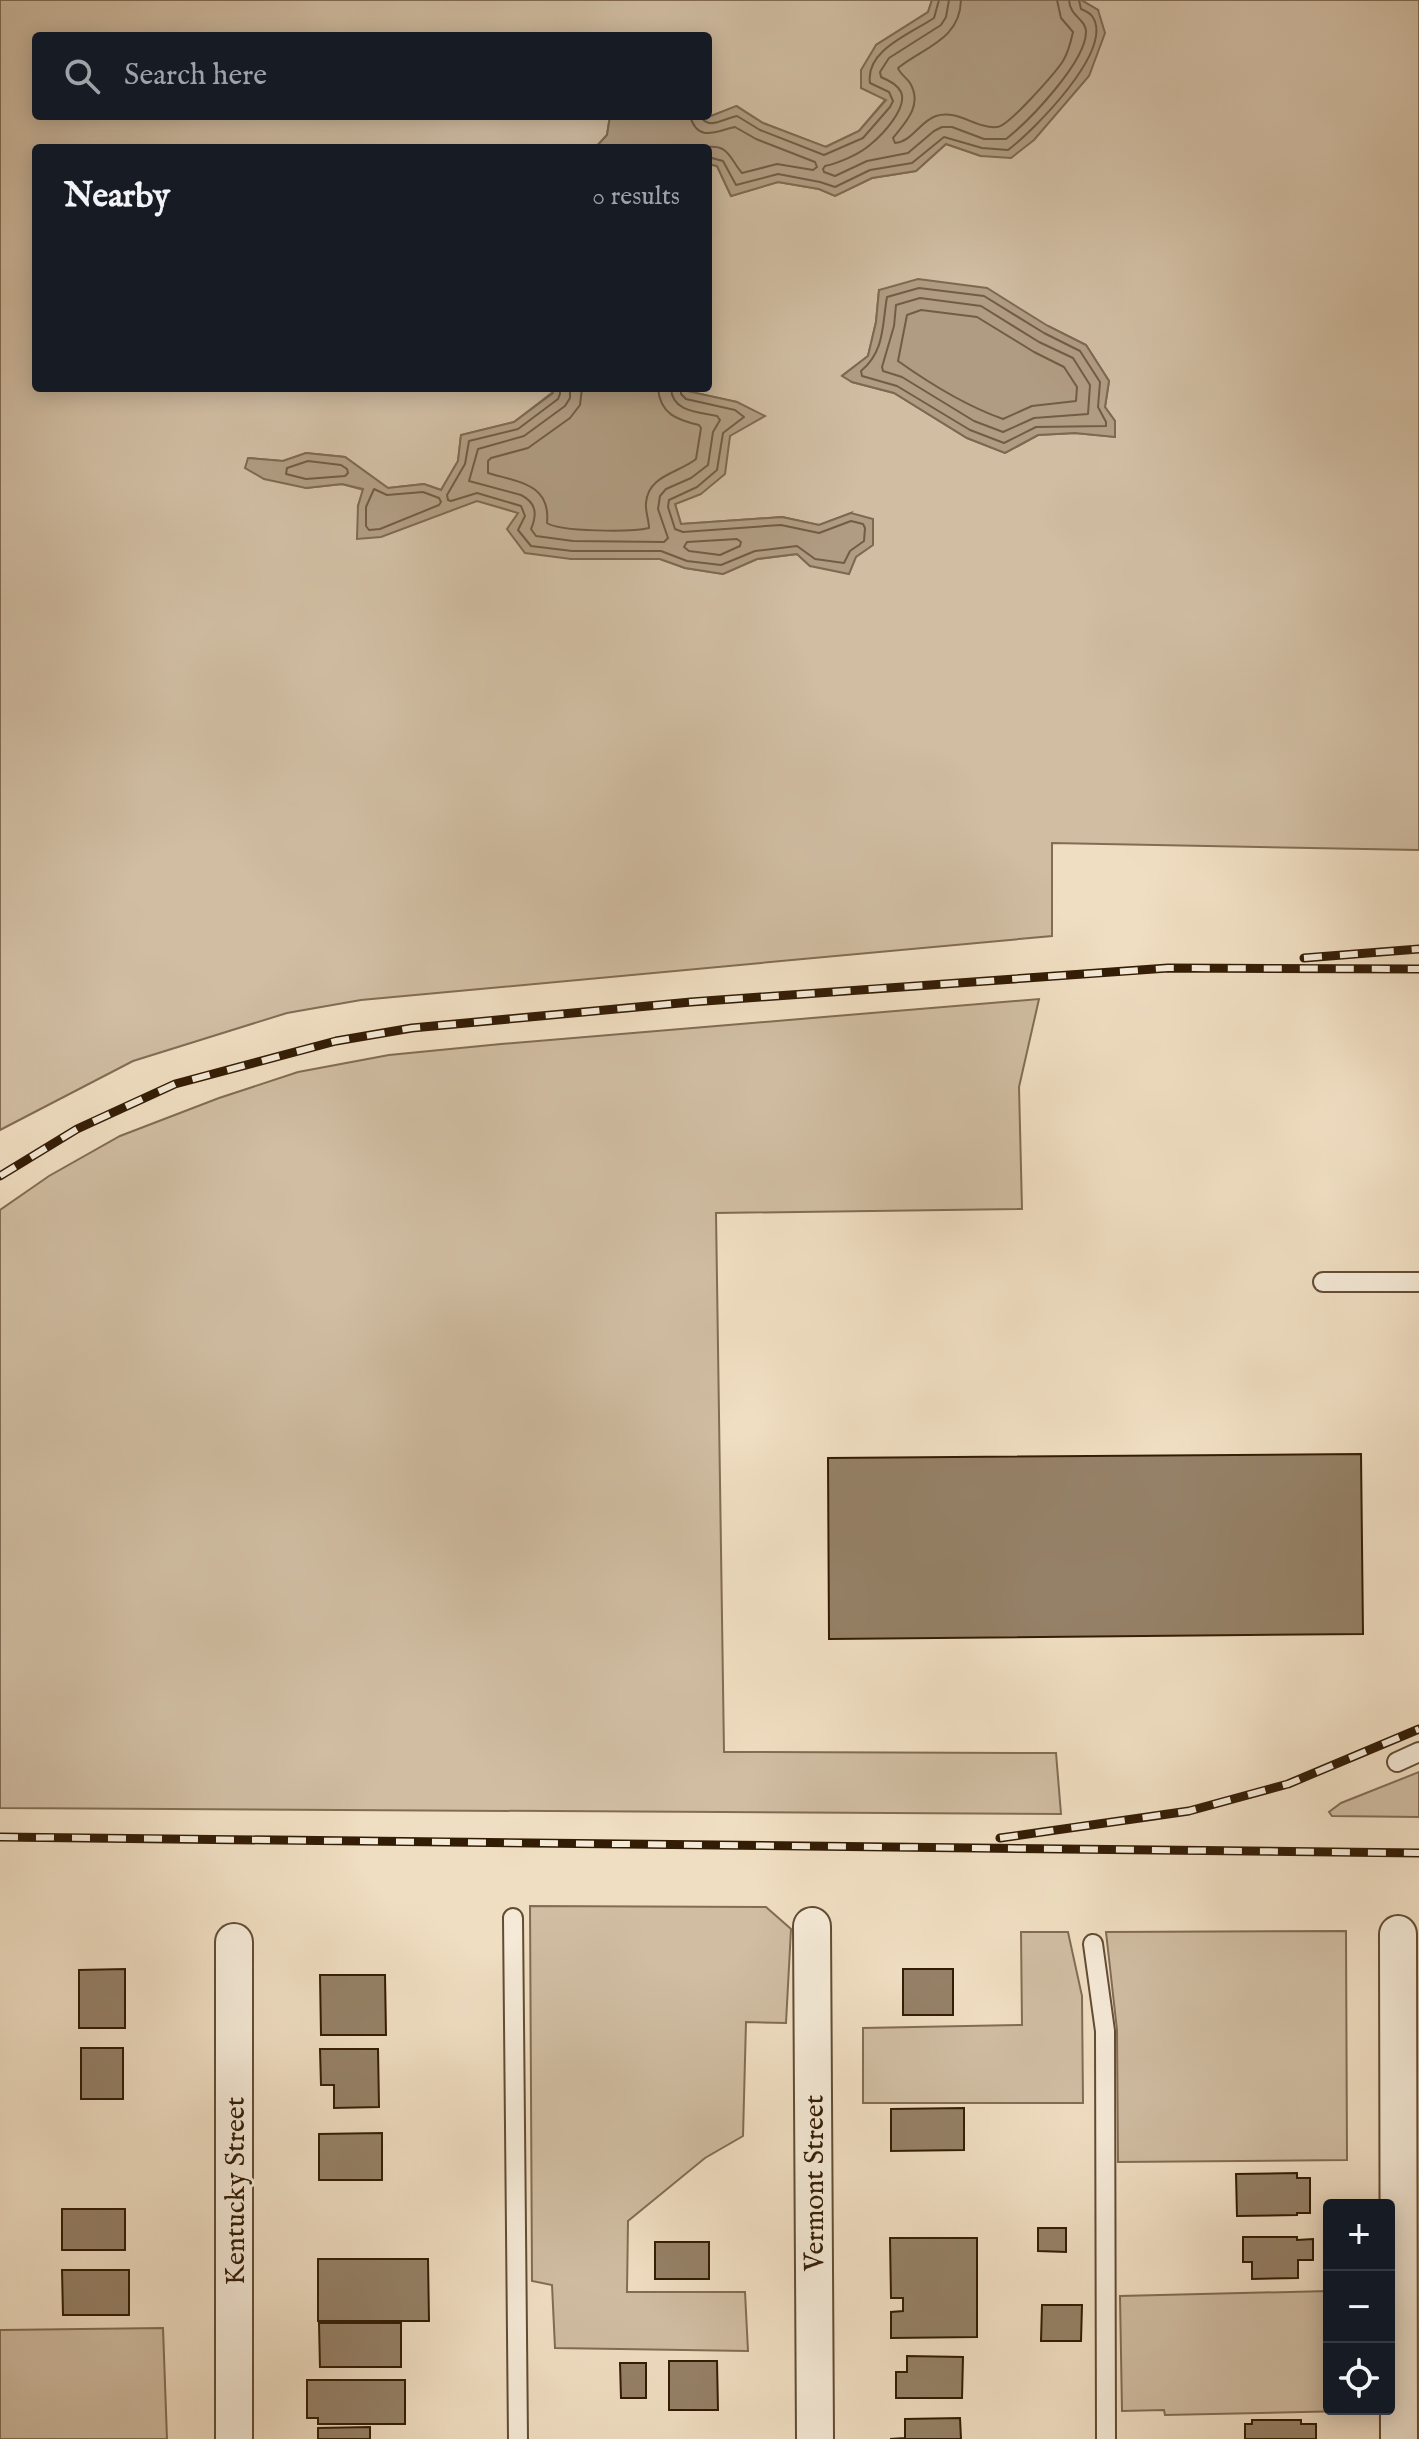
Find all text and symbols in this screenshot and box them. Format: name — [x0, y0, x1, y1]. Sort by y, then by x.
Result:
search box — [32, 32, 712, 120]
icon: search — [60, 54, 104, 98]
text: Search here — [124, 57, 267, 95]
text: Nearby — [64, 175, 170, 218]
text: 0 results — [592, 180, 680, 213]
street label: Vermont Street — [798, 2094, 833, 2272]
street label: Kentucky Street — [219, 2096, 254, 2285]
map controls — [1323, 2199, 1395, 2415]
button: + — [1323, 2199, 1395, 2271]
button: − — [1323, 2271, 1395, 2343]
button: locate — [1323, 2343, 1395, 2415]

